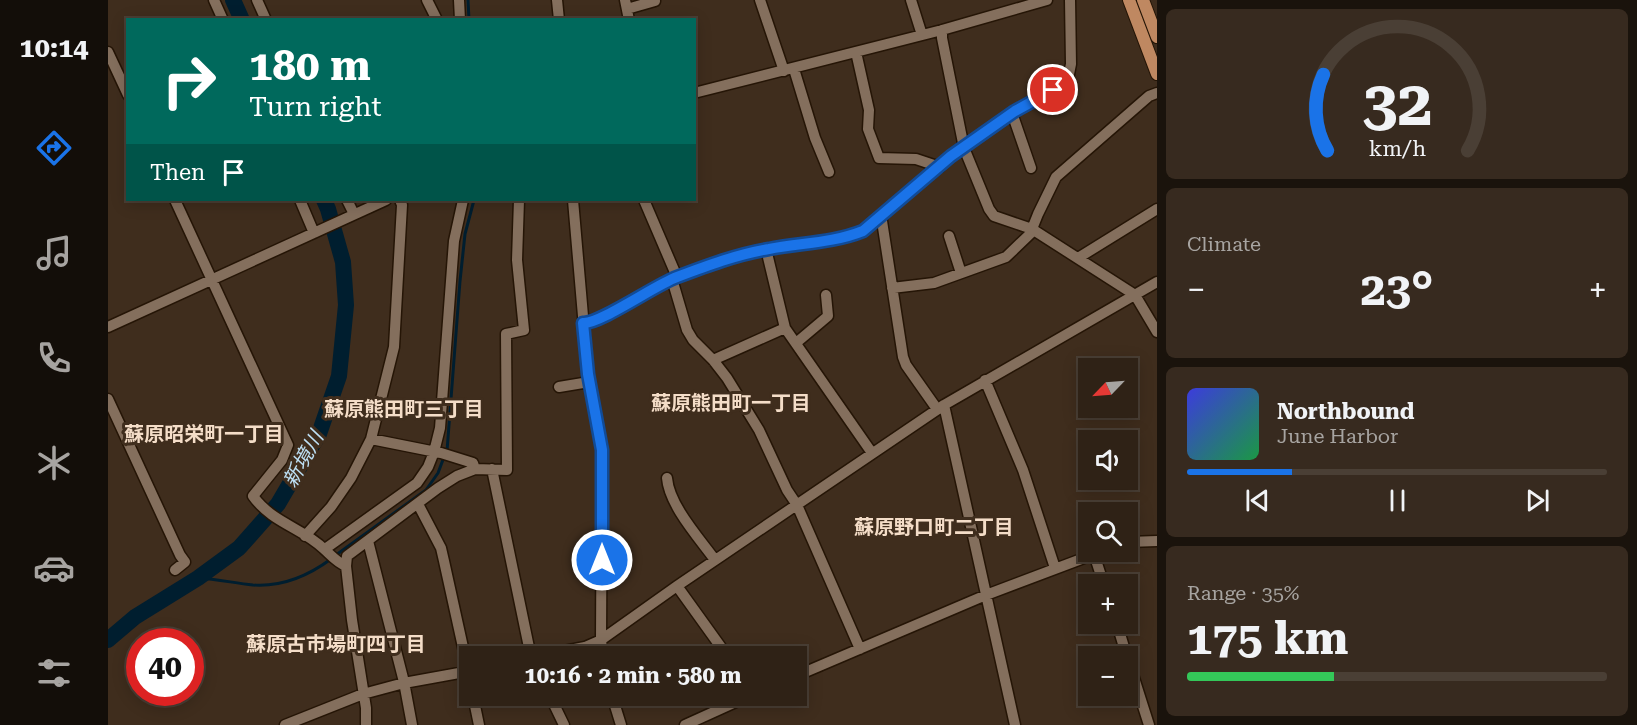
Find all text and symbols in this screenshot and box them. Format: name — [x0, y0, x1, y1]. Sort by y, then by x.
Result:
text: 10:14 — [20, 32, 88, 64]
text: 180 m — [249, 41, 371, 90]
icon: right — [150, 42, 228, 120]
pin — [1027, 64, 1078, 115]
text: 32 — [1362, 67, 1432, 140]
icon: arrive — [1036, 73, 1069, 106]
text: Turn right — [249, 91, 382, 123]
icon: directions — [33, 127, 75, 169]
text: km/h — [1368, 136, 1426, 161]
icon: arrive — [217, 156, 250, 189]
text: Then — [150, 160, 205, 185]
icon: music — [33, 232, 75, 274]
text: Climate — [1187, 232, 1261, 256]
text: 23° — [1361, 263, 1433, 316]
text: − — [1187, 270, 1205, 309]
text: + — [1589, 270, 1607, 309]
icon: phone — [33, 337, 75, 379]
north arrow — [1078, 358, 1138, 418]
map controls — [1078, 358, 1138, 706]
district label: 蘇原熊田町一丁目 — [651, 391, 811, 415]
district label: 蘇原熊田町三丁目 — [324, 397, 484, 421]
text: Northbound — [1277, 399, 1415, 424]
district label: 蘇原昭栄町一丁目 — [124, 422, 284, 446]
text: June Harbor — [1277, 424, 1398, 448]
water label: 新境川 — [278, 425, 329, 491]
button: sound — [1078, 430, 1138, 490]
icon: climate — [33, 442, 75, 484]
icon: previous — [1241, 484, 1274, 517]
icon: pause — [1381, 484, 1414, 517]
icon: next — [1521, 484, 1554, 517]
button: search — [1078, 502, 1138, 562]
district label: 蘇原野口町二丁目 — [854, 515, 1014, 539]
position arrow — [570, 528, 634, 592]
icon: car — [33, 547, 75, 589]
button: + — [1078, 574, 1138, 634]
text: Range · 35% — [1187, 581, 1299, 605]
text: 175 km — [1187, 612, 1348, 665]
speed limit sign: 40 — [126, 628, 204, 706]
district label: 蘇原古市場町四丁目 — [246, 632, 426, 656]
button: − — [1078, 646, 1138, 706]
icon: filters — [33, 652, 75, 694]
text: 10:16 · 2 min · 580 m — [524, 663, 742, 688]

